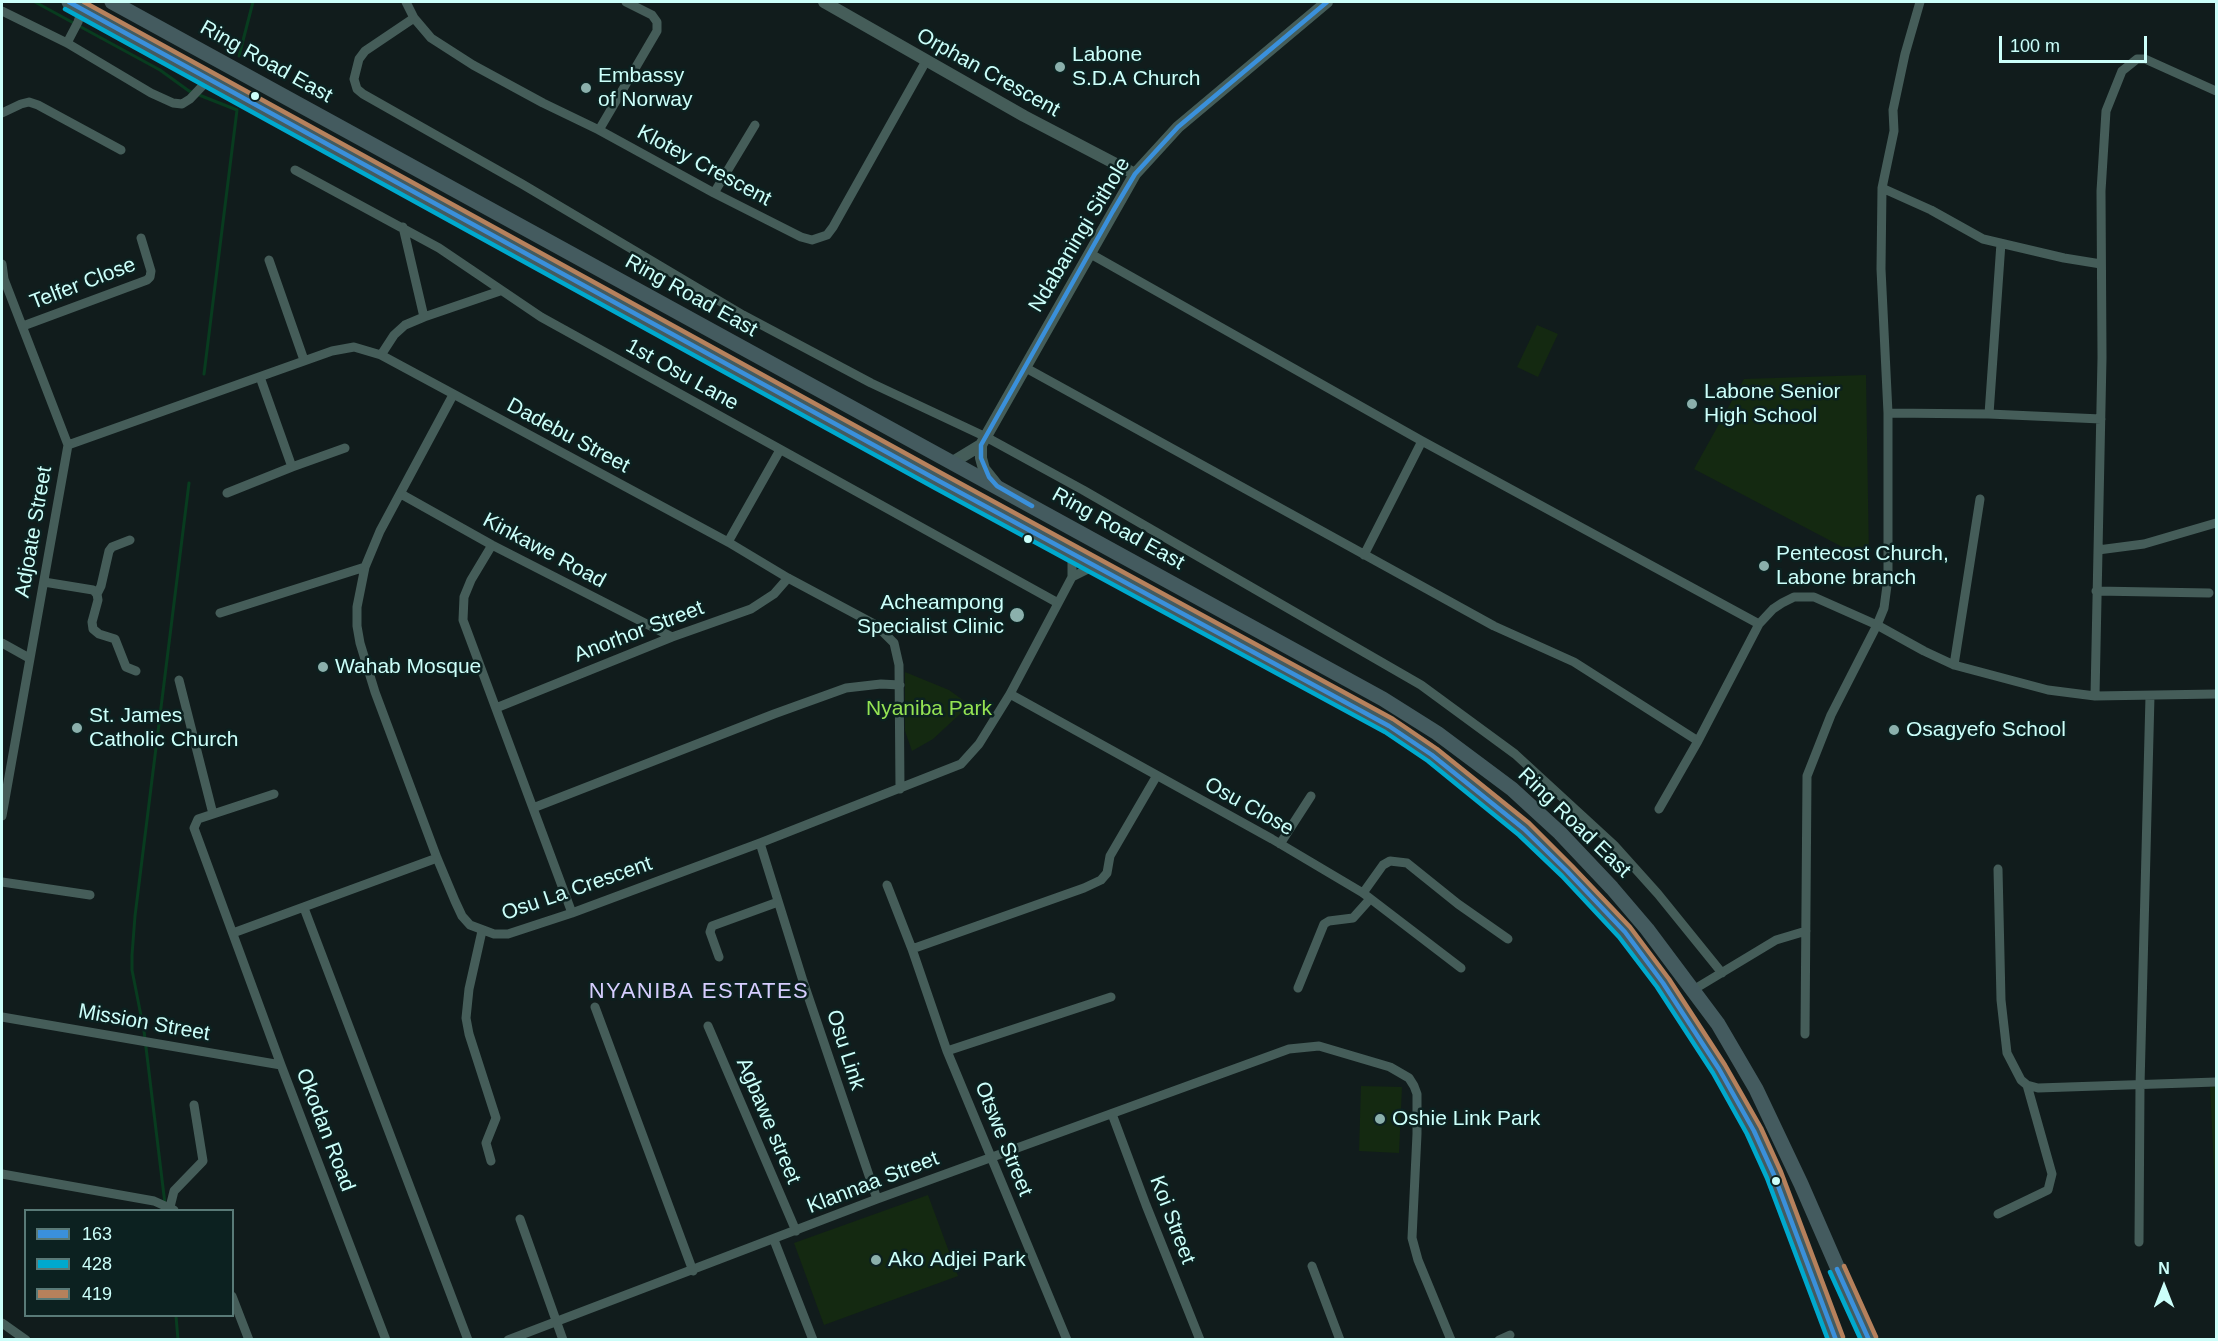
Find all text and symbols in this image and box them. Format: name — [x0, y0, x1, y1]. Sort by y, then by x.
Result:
street label: Ring Road East — [196, 15, 336, 109]
street label: Orphan Crescent — [912, 23, 1064, 123]
scale bar — [2002, 24, 2150, 62]
text: 100 m — [2010, 36, 2060, 56]
place label: Labone S.D.A Church — [1072, 42, 1200, 92]
marker: Labone S.D.A Church — [1053, 60, 1067, 74]
place label: Embassy of Norway — [598, 63, 693, 113]
marker: Embassy of Norway — [579, 81, 593, 95]
unlabelled marker — [249, 90, 261, 102]
street label: Klotey Crescent — [633, 120, 775, 212]
street label: Ndabaningi Sithole — [1024, 153, 1136, 317]
street label: Ring Road East — [621, 249, 761, 343]
street label: Telfer Close — [27, 252, 139, 316]
street label: 1st Osu Lane — [621, 334, 743, 416]
place label: Labone Senior High School — [1704, 379, 1841, 429]
street label: Dadebu Street — [502, 393, 634, 479]
marker: Labone Senior High School — [1685, 397, 1699, 411]
street label: Adjoate Street — [10, 464, 58, 600]
street label: Ring Road East — [1048, 482, 1188, 576]
street label: Kinkawe Road — [478, 508, 610, 594]
unlabelled marker — [1022, 533, 1034, 545]
place label: Pentecost Church, Labone branch — [1776, 541, 1949, 591]
marker: Pentecost Church, Labone branch — [1757, 559, 1771, 573]
place label: Acheampong Specialist Clinic — [857, 590, 1004, 640]
street label: Anorhor Street — [571, 596, 707, 668]
marker: Acheampong Specialist Clinic — [1008, 606, 1026, 624]
place label: Wahab Mosque — [335, 654, 481, 680]
marker: Wahab Mosque — [316, 660, 330, 674]
park label: Nyaniba Park — [866, 696, 992, 722]
place label: St. James Catholic Church — [89, 703, 238, 753]
place label: Osagyefo School — [1906, 717, 2066, 743]
marker: St. James Catholic Church — [70, 721, 84, 735]
marker: Osagyefo School — [1887, 723, 1901, 737]
street label: Ring Road East — [1512, 763, 1636, 883]
street label: Osu Close — [1200, 772, 1298, 842]
street label: Osu La Crescent — [498, 851, 656, 927]
district label: NYANIBA ESTATES — [589, 979, 809, 1005]
street label: Mission Street — [76, 999, 212, 1047]
street label: Osu Link — [820, 1007, 870, 1093]
street label: Agbawe street — [730, 1054, 806, 1188]
street label: Okodan Road — [290, 1065, 360, 1195]
street label: Otswe Street — [969, 1078, 1037, 1200]
place label: Oshie Link Park — [1392, 1106, 1540, 1132]
marker: Oshie Link Park — [1373, 1112, 1387, 1126]
street label: Klannaa Street — [804, 1146, 942, 1220]
street label: Koi Street — [1144, 1172, 1200, 1268]
unlabelled marker — [1770, 1175, 1782, 1187]
legend — [24, 1209, 234, 1317]
text: 163 — [82, 1224, 112, 1244]
place label: Ako Adjei Park — [888, 1247, 1026, 1273]
marker: Ako Adjei Park — [869, 1253, 883, 1267]
text: 428 — [82, 1254, 112, 1274]
north arrow — [2134, 1257, 2194, 1317]
text: N — [2158, 1260, 2170, 1277]
text: 419 — [82, 1284, 112, 1304]

